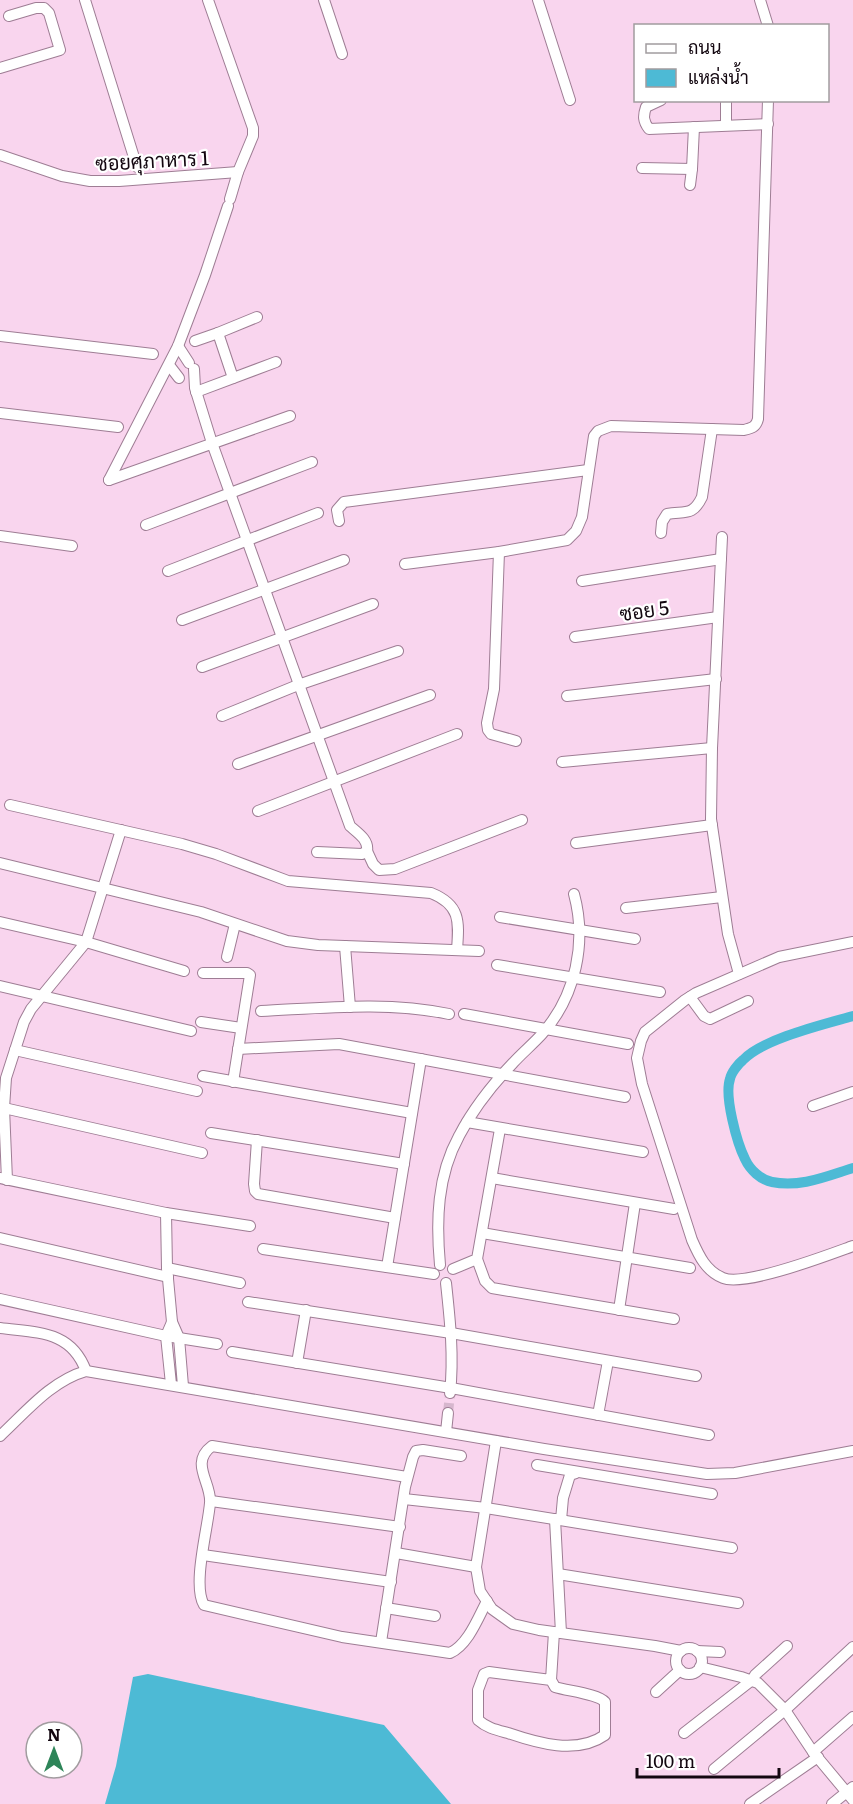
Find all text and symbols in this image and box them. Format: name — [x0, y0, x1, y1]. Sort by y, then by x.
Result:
legend — [634, 24, 829, 102]
text: ถนน — [688, 33, 721, 60]
text: แหล่งน้ำ — [688, 62, 749, 90]
street label: ซอยศุภาหาร 1 — [94, 141, 210, 178]
street label: ซอย 5 — [617, 591, 671, 627]
north arrow — [24, 1720, 84, 1780]
text: N — [47, 1722, 61, 1746]
scale bar — [637, 1741, 780, 1779]
text: 100 m — [646, 1747, 695, 1774]

